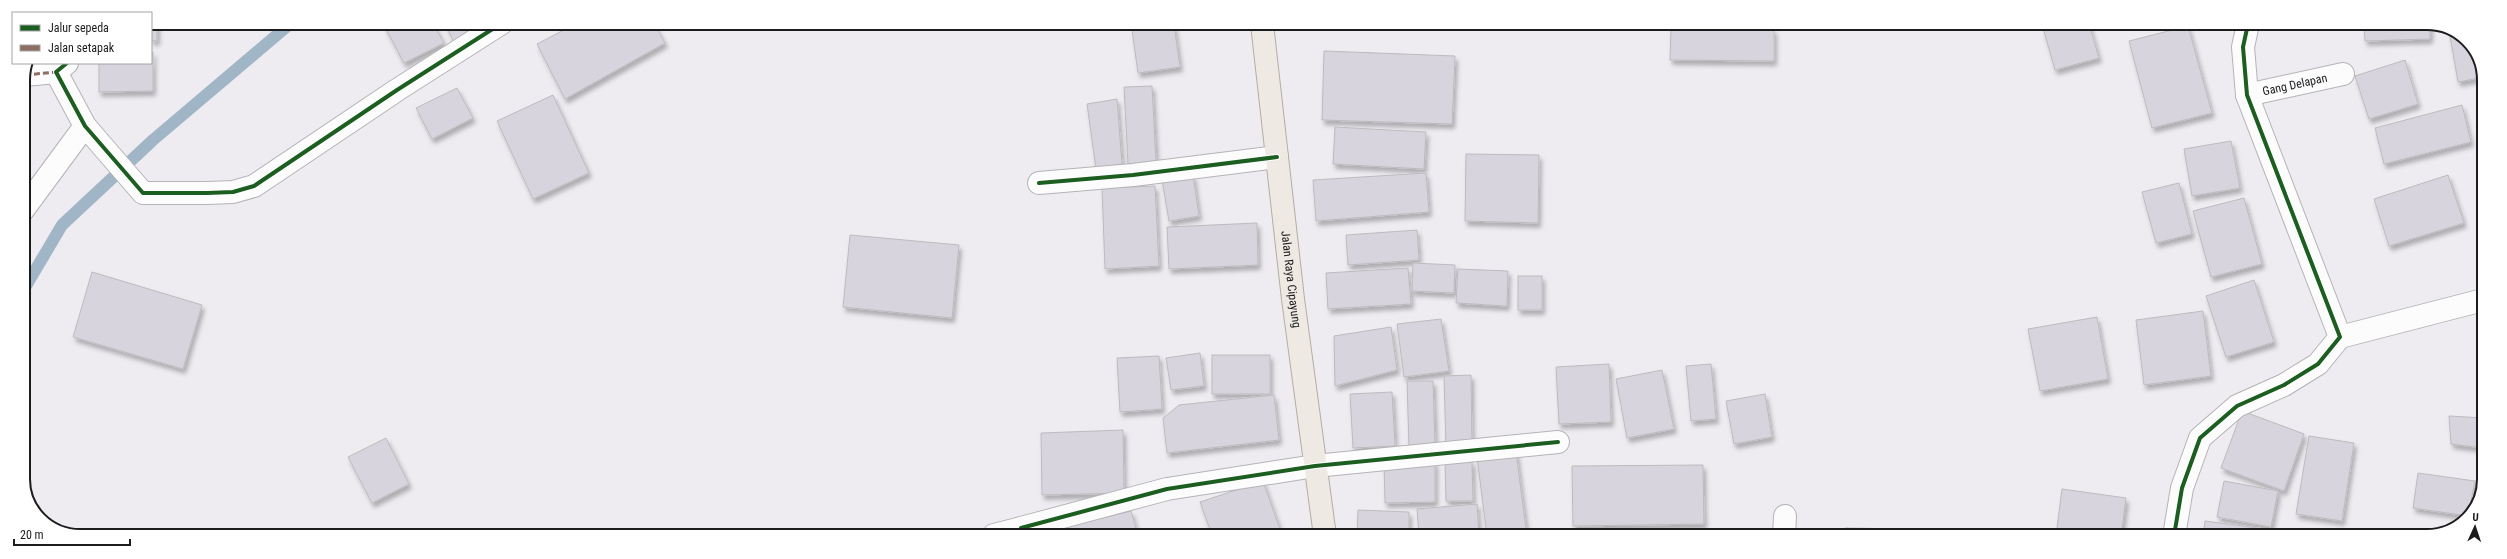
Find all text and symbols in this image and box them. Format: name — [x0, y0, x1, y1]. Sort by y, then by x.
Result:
legend — [12, 12, 152, 64]
text: Jalur sepeda — [48, 21, 109, 35]
text: Jalan setapak — [48, 41, 115, 55]
street label: Gang Delapan — [2261, 71, 2329, 98]
street label: Jalan Raya Cipayung — [1278, 230, 1304, 329]
north arrow — [2455, 507, 2495, 547]
text: U — [2472, 511, 2479, 524]
scale bar — [14, 521, 130, 547]
text: 20 m — [20, 528, 44, 542]

